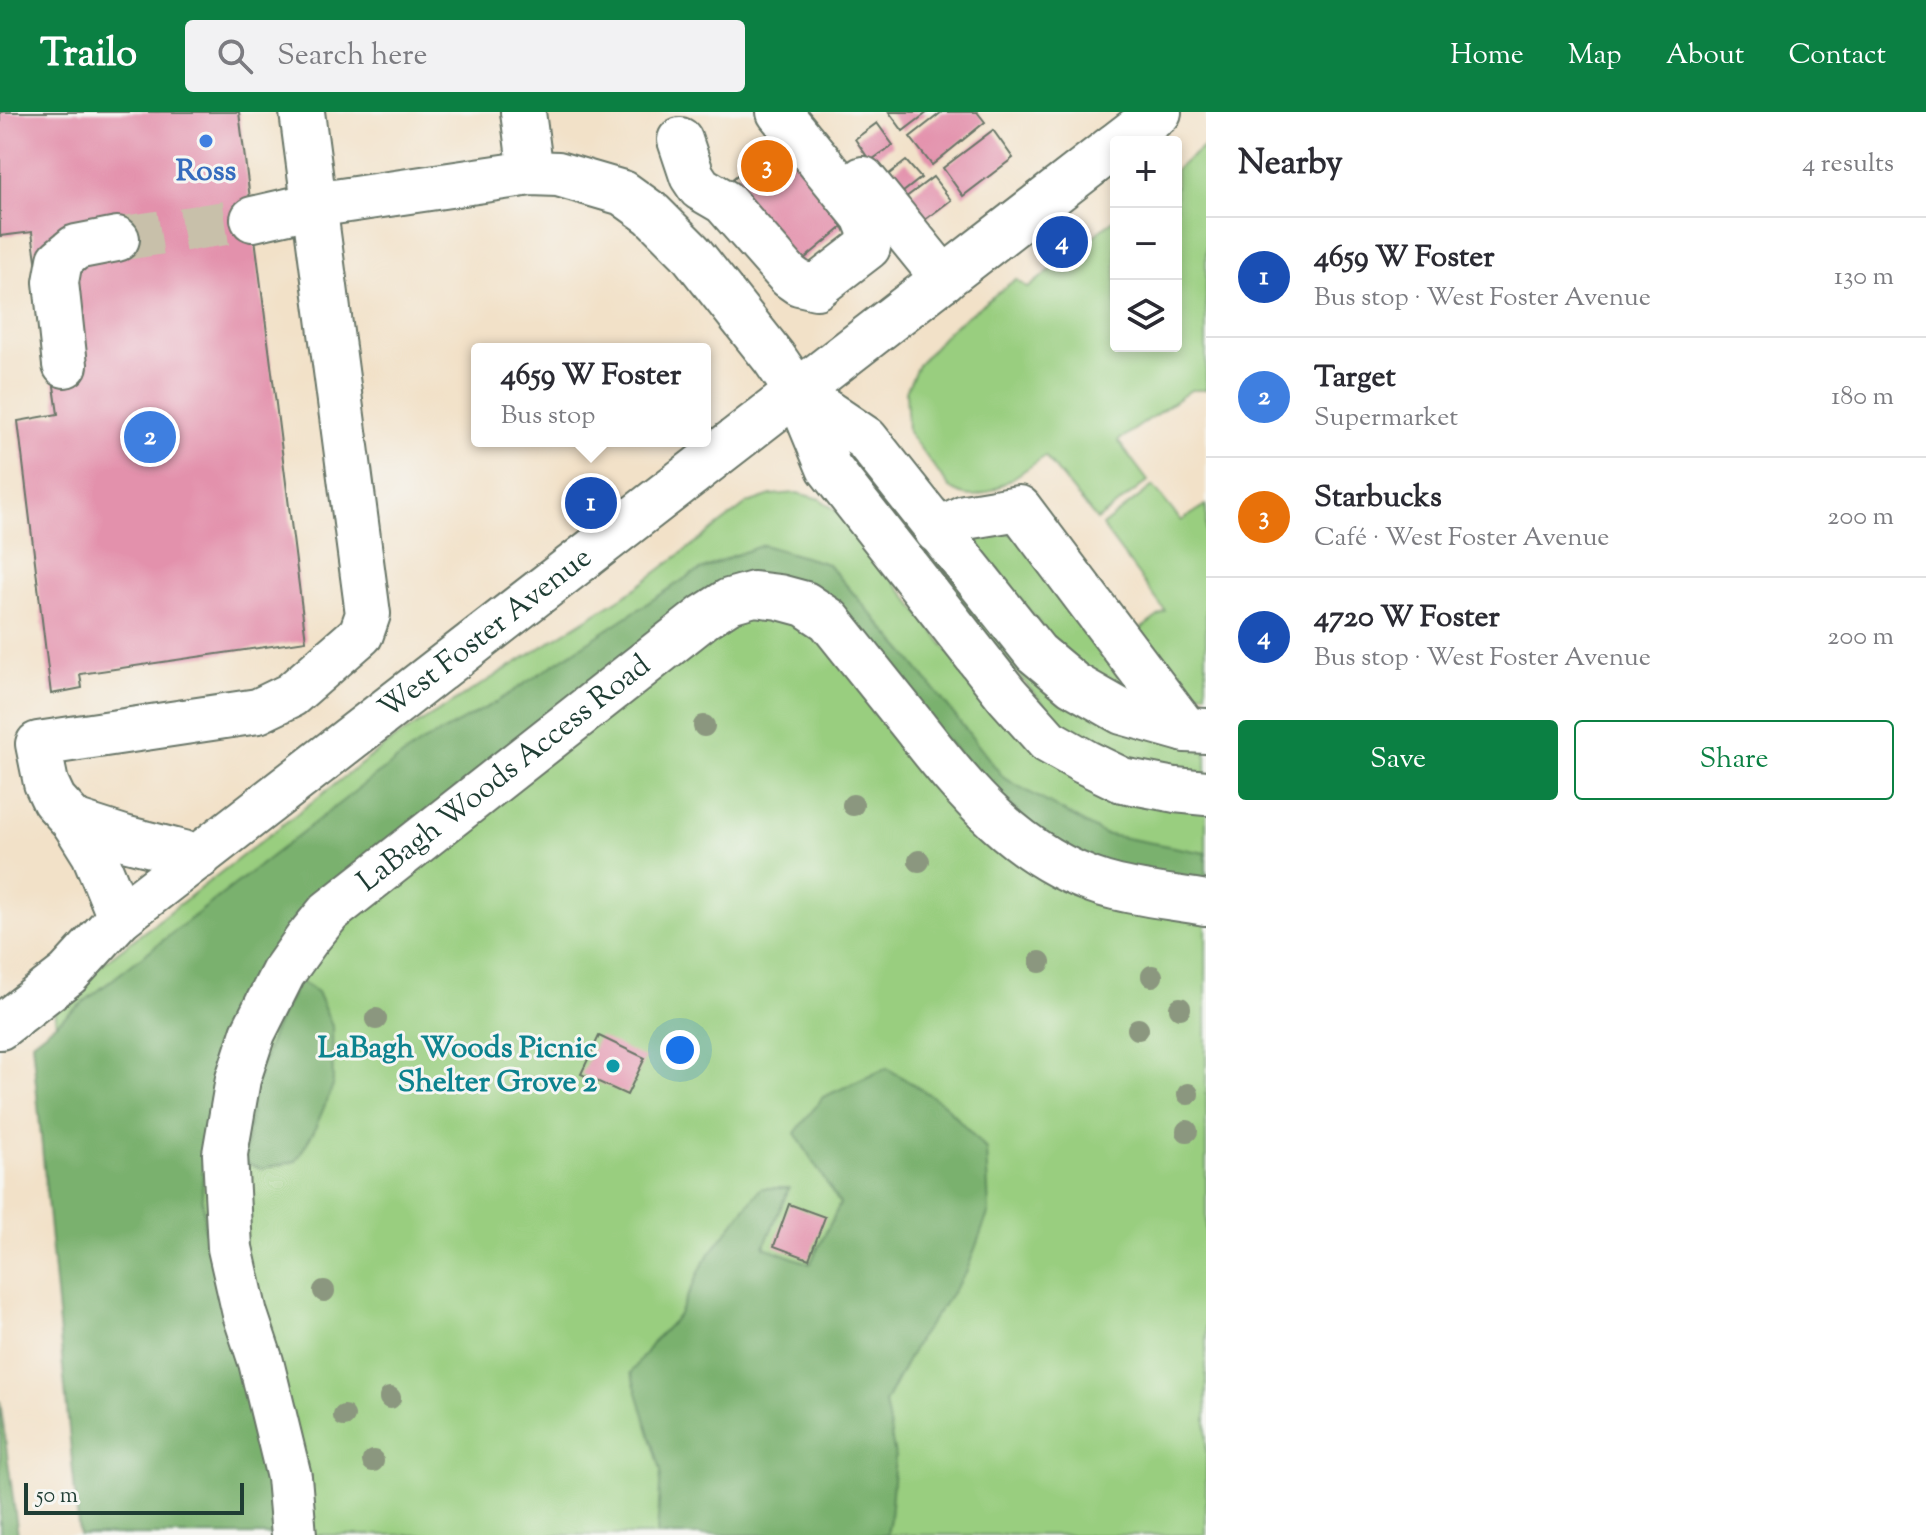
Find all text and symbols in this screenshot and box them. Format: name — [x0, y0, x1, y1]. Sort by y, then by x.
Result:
search box — [185, 20, 745, 92]
text: Trailo — [40, 29, 137, 83]
icon: search — [213, 34, 257, 78]
text: Search here — [277, 35, 427, 78]
text: Home — [1450, 36, 1524, 76]
text: Map — [1568, 36, 1622, 76]
text: About — [1666, 36, 1744, 76]
text: Contact — [1788, 36, 1886, 76]
marker: Ross — [197, 132, 215, 150]
pin: 3 — [741, 136, 793, 196]
map controls — [1110, 136, 1182, 352]
button: + — [1110, 136, 1182, 208]
text: Nearby — [1238, 140, 1343, 189]
text: 4 results — [1802, 146, 1894, 183]
place label: Ross — [176, 151, 237, 194]
button: − — [1110, 208, 1182, 280]
pin: 4 — [1036, 212, 1088, 272]
text: 4659 W Foster — [1314, 237, 1495, 280]
text: 1 — [1260, 259, 1268, 296]
text: 130 m — [1834, 259, 1894, 296]
button: layers — [1110, 280, 1182, 352]
text: Bus stop · West Foster Avenue — [1314, 280, 1651, 317]
popup — [471, 343, 711, 447]
text: 4659 W Foster — [501, 355, 681, 398]
text: Target — [1314, 357, 1396, 400]
text: 2 — [1258, 379, 1270, 416]
text: 180 m — [1831, 379, 1894, 416]
text: Bus stop — [501, 398, 595, 435]
text: Supermarket — [1314, 400, 1458, 437]
pin: 2 — [124, 407, 176, 467]
pin: 1 — [565, 473, 617, 533]
text: Starbucks — [1314, 477, 1442, 520]
text: 3 — [1259, 499, 1269, 536]
text: 200 m — [1827, 499, 1894, 536]
text: Café · West Foster Avenue — [1314, 520, 1610, 557]
street label: West Foster Avenue — [370, 537, 601, 730]
text: 4720 W Foster — [1314, 597, 1500, 640]
text: 4 — [1257, 619, 1271, 656]
text: 200 m — [1827, 619, 1894, 656]
text: Bus stop · West Foster Avenue — [1314, 640, 1651, 677]
street label: LaBagh Woods Access Road — [348, 645, 660, 903]
button: Save — [1238, 720, 1558, 800]
button: Share — [1574, 720, 1894, 800]
place label: LaBagh Woods Picnic Shelter Grove 2 — [318, 1028, 597, 1105]
your location — [660, 1030, 700, 1070]
marker: LaBagh Woods Picnic Shelter Grove 2 — [604, 1057, 622, 1075]
scale bar — [24, 1479, 244, 1515]
text: 50 m — [36, 1481, 78, 1513]

